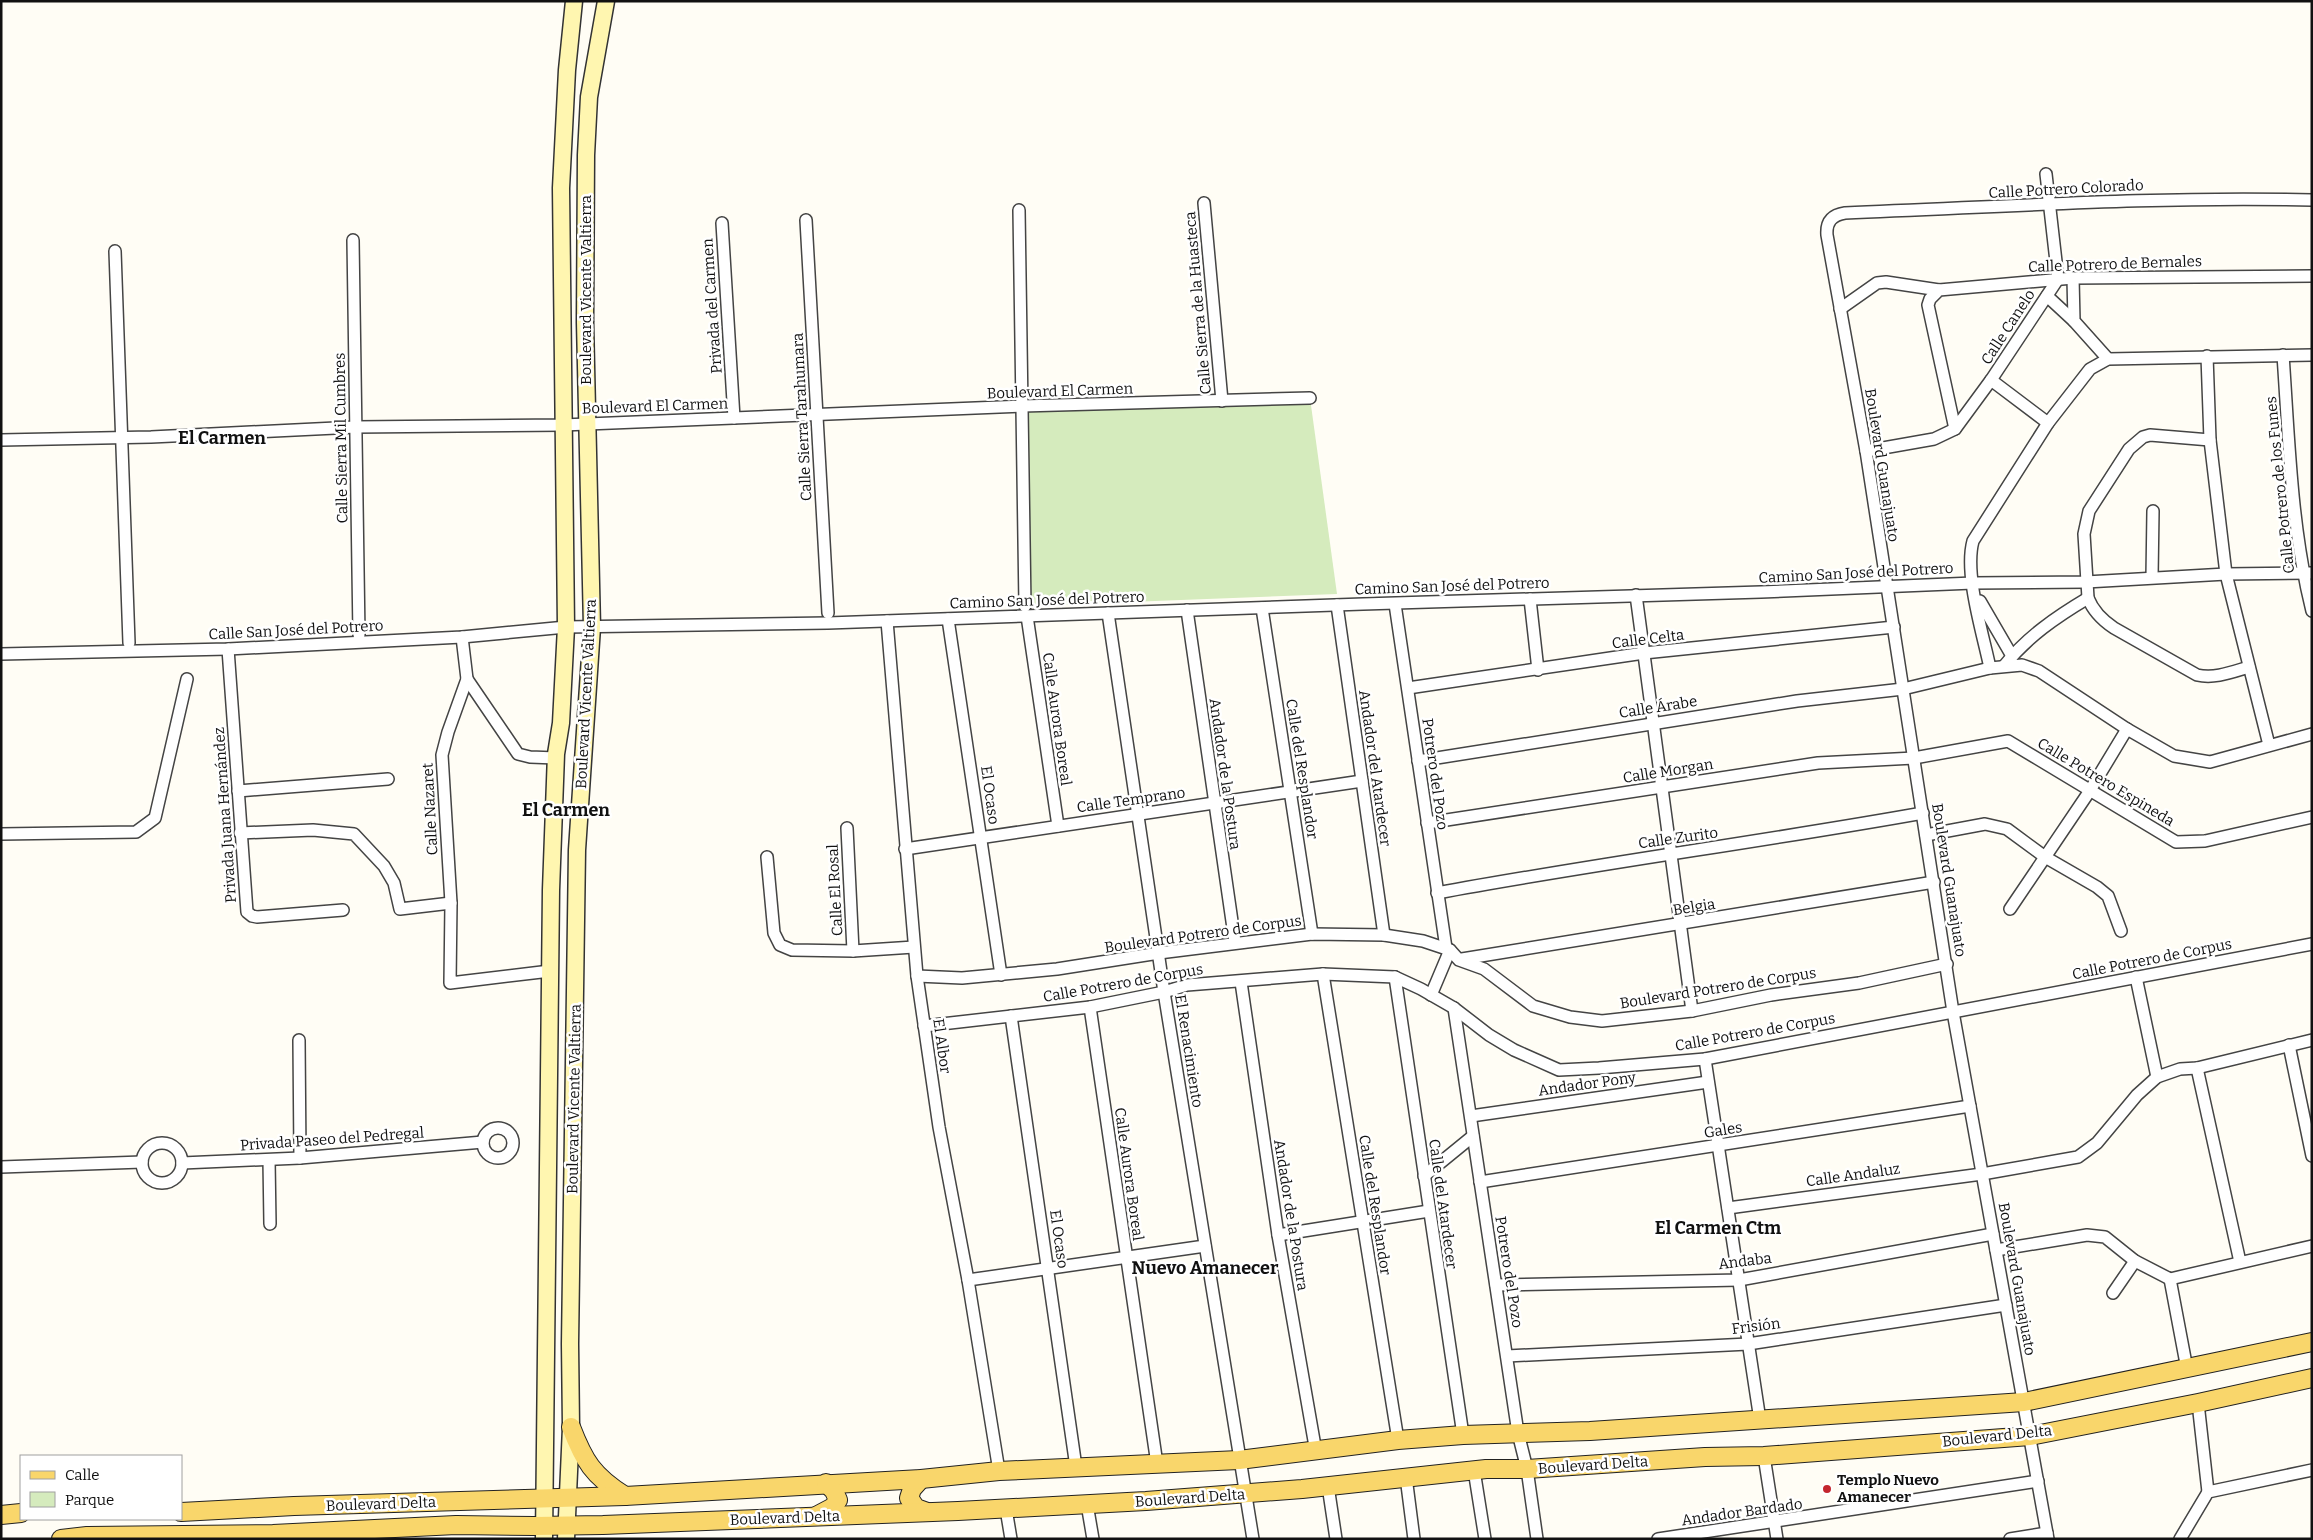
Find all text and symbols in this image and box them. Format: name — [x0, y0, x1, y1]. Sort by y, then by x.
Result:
street label: Calle Potrero Colorado — [1988, 176, 2144, 202]
street label: Boulevard Vicente Valtierra — [577, 195, 595, 385]
street label: Calle Sierra de la Huasteca — [1181, 211, 1215, 395]
street label: Privada del Carmen — [698, 237, 726, 374]
street label: Calle Potrero de Bernales — [2028, 252, 2202, 276]
street label: Calle Canelo — [1977, 286, 2039, 368]
street label: Calle Sierra Tarahumara — [789, 332, 815, 502]
street label: Calle Sierra Mil Cumbres — [331, 352, 351, 524]
street label: Boulevard El Carmen — [987, 379, 1134, 403]
street label: Boulevard Guanajuato — [1861, 387, 1903, 543]
street label: Boulevard El Carmen — [582, 394, 729, 418]
street label: Calle Potrero de los Funes — [2262, 395, 2298, 575]
district label: El Carmen — [178, 427, 266, 449]
street label: Camino San José del Potrero — [1758, 559, 1954, 587]
street label: Camino San José del Potrero — [1354, 574, 1550, 598]
street label: Camino San José del Potrero — [949, 588, 1145, 612]
street label: Boulevard Vicente Valtierra — [572, 599, 600, 789]
street label: Calle San José del Potrero — [208, 616, 384, 644]
street label: Calle Celta — [1611, 626, 1685, 652]
street label: Calle Aurora Boreal — [1039, 651, 1075, 787]
street label: Andador del Atardecer — [1355, 689, 1395, 848]
street label: Calle Árabe — [1618, 692, 1698, 722]
street label: Andador de la Postura — [1205, 697, 1245, 851]
street label: Calle del Resplandor — [1282, 698, 1322, 841]
street label: Potrero del Pozo — [1418, 717, 1452, 831]
street label: Privada Juana Hernández — [210, 727, 240, 903]
street label: Calle Potrero Espineda — [2034, 734, 2178, 830]
street label: Calle Morgan — [1621, 755, 1715, 787]
street label: Calle Nazaret — [419, 762, 441, 856]
street label: El Ocaso — [977, 764, 1003, 826]
street label: Calle Temprano — [1076, 783, 1186, 817]
district label: El Carmen — [522, 799, 610, 821]
street label: Boulevard Guanajuato — [1928, 802, 1970, 958]
street label: Calle Zurito — [1637, 823, 1719, 853]
street label: Calle El Rosal — [824, 844, 846, 936]
street label: Belgia — [1672, 895, 1716, 919]
street label: Boulevard Potrero de Corpus — [1103, 911, 1303, 957]
street label: Calle Potrero de Corpus — [2071, 935, 2233, 983]
street label: Calle Potrero de Corpus — [1041, 960, 1205, 1006]
street label: Boulevard Potrero de Corpus — [1619, 964, 1817, 1012]
street label: El Renacimiento — [1171, 993, 1207, 1109]
street label: Boulevard Vicente Valtierra — [563, 1004, 585, 1194]
street label: Calle Potrero de Corpus — [1673, 1009, 1837, 1055]
street label: El Albor — [929, 1017, 955, 1075]
street label: Andador Pony — [1537, 1068, 1637, 1100]
street label: Calle Aurora Boreal — [1111, 1106, 1147, 1242]
street label: Gales — [1702, 1118, 1744, 1142]
street label: Privada Paseo del Pedregal — [239, 1124, 425, 1154]
street label: Calle del Resplandor — [1355, 1134, 1395, 1277]
street label: Andador de la Postura — [1270, 1138, 1312, 1292]
street label: Calle del Atardecer — [1425, 1138, 1461, 1271]
street label: Calle Andaluz — [1805, 1159, 1901, 1191]
street label: Boulevard Guanajuato — [1995, 1201, 2039, 1357]
street label: El Ocaso — [1046, 1208, 1072, 1270]
street label: Potrero del Pozo — [1491, 1215, 1527, 1329]
district label: El Carmen Ctm — [1655, 1217, 1781, 1239]
street label: Andaba — [1717, 1249, 1773, 1273]
district label: Nuevo Amanecer — [1132, 1257, 1279, 1279]
street label: Frisión — [1731, 1314, 1782, 1338]
street label: Boulevard Delta — [1941, 1421, 2053, 1451]
street label: Boulevard Delta — [1537, 1452, 1649, 1478]
legend — [20, 1455, 182, 1520]
text: Calle — [65, 1466, 99, 1484]
place label: Templo Nuevo Amanecer — [1837, 1471, 1939, 1506]
marker: Templo Nuevo Amanecer — [1821, 1483, 1833, 1495]
street label: Boulevard Delta — [1134, 1485, 1246, 1511]
text: Parque — [65, 1491, 114, 1509]
street label: Boulevard Delta — [326, 1493, 436, 1515]
street label: Andador Bardado — [1680, 1495, 1804, 1529]
street label: Boulevard Delta — [730, 1507, 840, 1529]

